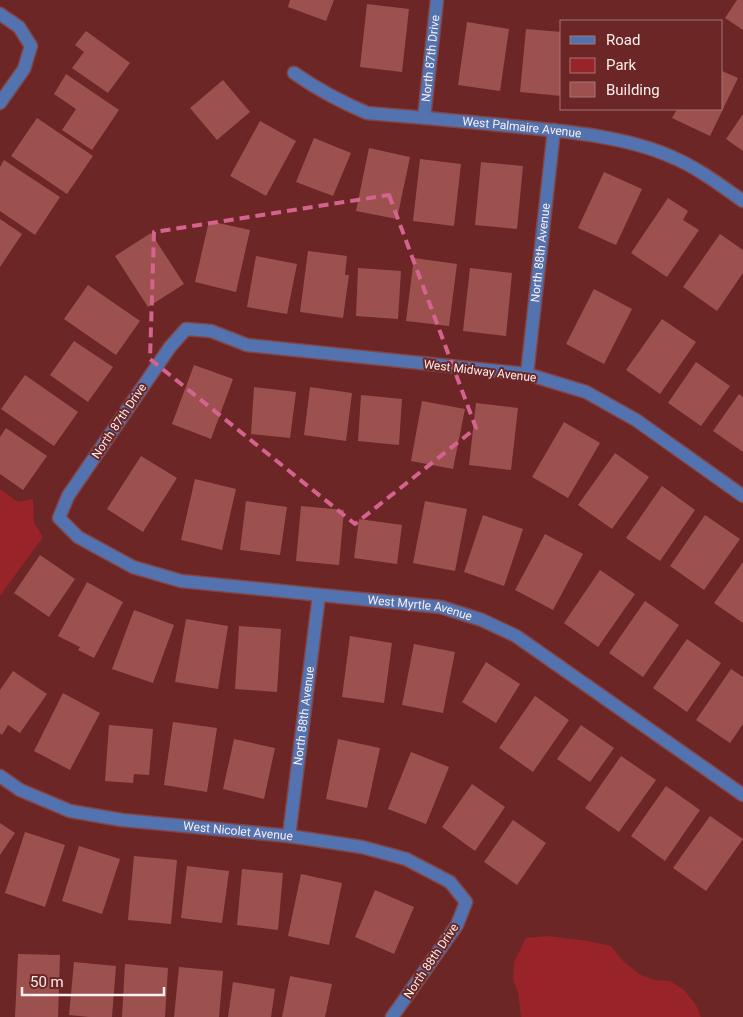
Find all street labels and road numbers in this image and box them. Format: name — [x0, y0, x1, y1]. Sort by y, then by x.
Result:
street label: North 87th Drive — [419, 14, 442, 103]
street label: West Palmaire Avenue — [462, 114, 582, 141]
street label: North 88th Avenue — [528, 202, 553, 303]
street label: West Midway Avenue — [423, 357, 537, 385]
street label: North 87th Drive — [89, 381, 149, 461]
street label: West Myrtle Avenue — [367, 593, 474, 623]
street label: North 88th Avenue — [291, 666, 317, 766]
street label: West Nicolet Avenue — [183, 819, 294, 843]
street label: North 88th Drive — [401, 921, 461, 1001]

